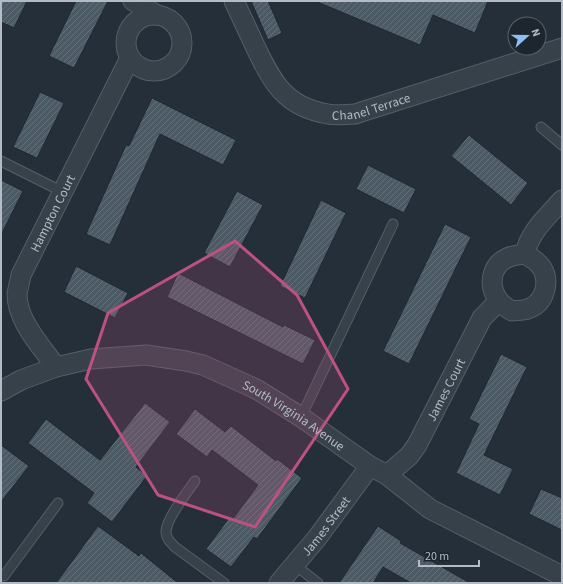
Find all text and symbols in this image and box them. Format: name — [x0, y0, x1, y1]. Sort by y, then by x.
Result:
north arrow — [507, 16, 547, 56]
text: N — [528, 26, 544, 39]
street label: Chanel Terrace — [332, 89, 413, 125]
street label: Hampton Court — [26, 171, 80, 255]
street label: James Court — [423, 355, 470, 425]
street label: South Virginia Avenue — [239, 376, 348, 455]
street label: James Street — [298, 492, 355, 560]
scale bar — [419, 542, 479, 568]
text: 20 m — [425, 548, 449, 565]

